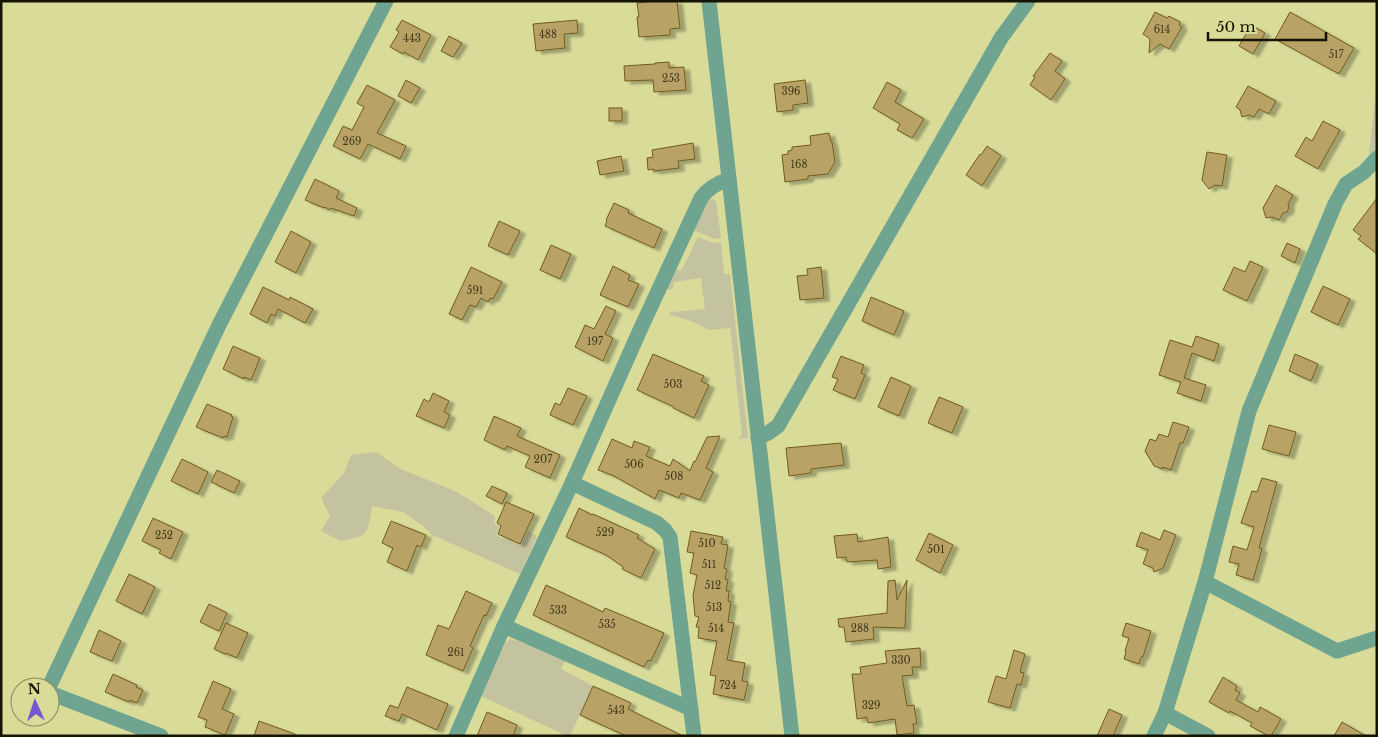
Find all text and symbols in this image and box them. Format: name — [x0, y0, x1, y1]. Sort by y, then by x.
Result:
scale bar — [1208, 10, 1326, 42]
text: 50 m — [1216, 17, 1256, 36]
house number: 614 — [1154, 23, 1171, 36]
house number: 488 — [539, 28, 557, 41]
house number: 443 — [403, 32, 421, 45]
house number: 517 — [1328, 48, 1345, 61]
house number: 253 — [662, 72, 680, 85]
house number: 396 — [781, 85, 801, 98]
house number: 269 — [342, 135, 362, 148]
house number: 168 — [791, 158, 807, 171]
house number: 591 — [467, 284, 483, 297]
house number: 197 — [587, 335, 604, 348]
house number: 503 — [664, 378, 682, 391]
house number: 207 — [534, 453, 553, 466]
house number: 506 — [624, 458, 644, 471]
house number: 508 — [665, 470, 683, 483]
house number: 529 — [596, 526, 614, 539]
house number: 252 — [155, 529, 173, 542]
house number: 510 — [698, 537, 716, 550]
house number: 501 — [927, 543, 945, 556]
house number: 511 — [702, 558, 716, 571]
house number: 512 — [705, 579, 721, 592]
house number: 513 — [706, 601, 722, 614]
house number: 533 — [549, 604, 567, 617]
house number: 535 — [598, 618, 616, 631]
house number: 514 — [708, 622, 724, 635]
house number: 288 — [851, 622, 869, 635]
house number: 261 — [447, 646, 465, 659]
house number: 330 — [891, 654, 911, 667]
north arrow — [10, 677, 60, 727]
house number: 724 — [719, 679, 737, 692]
text: N — [27, 680, 41, 698]
house number: 329 — [862, 699, 880, 712]
house number: 543 — [607, 704, 625, 717]

